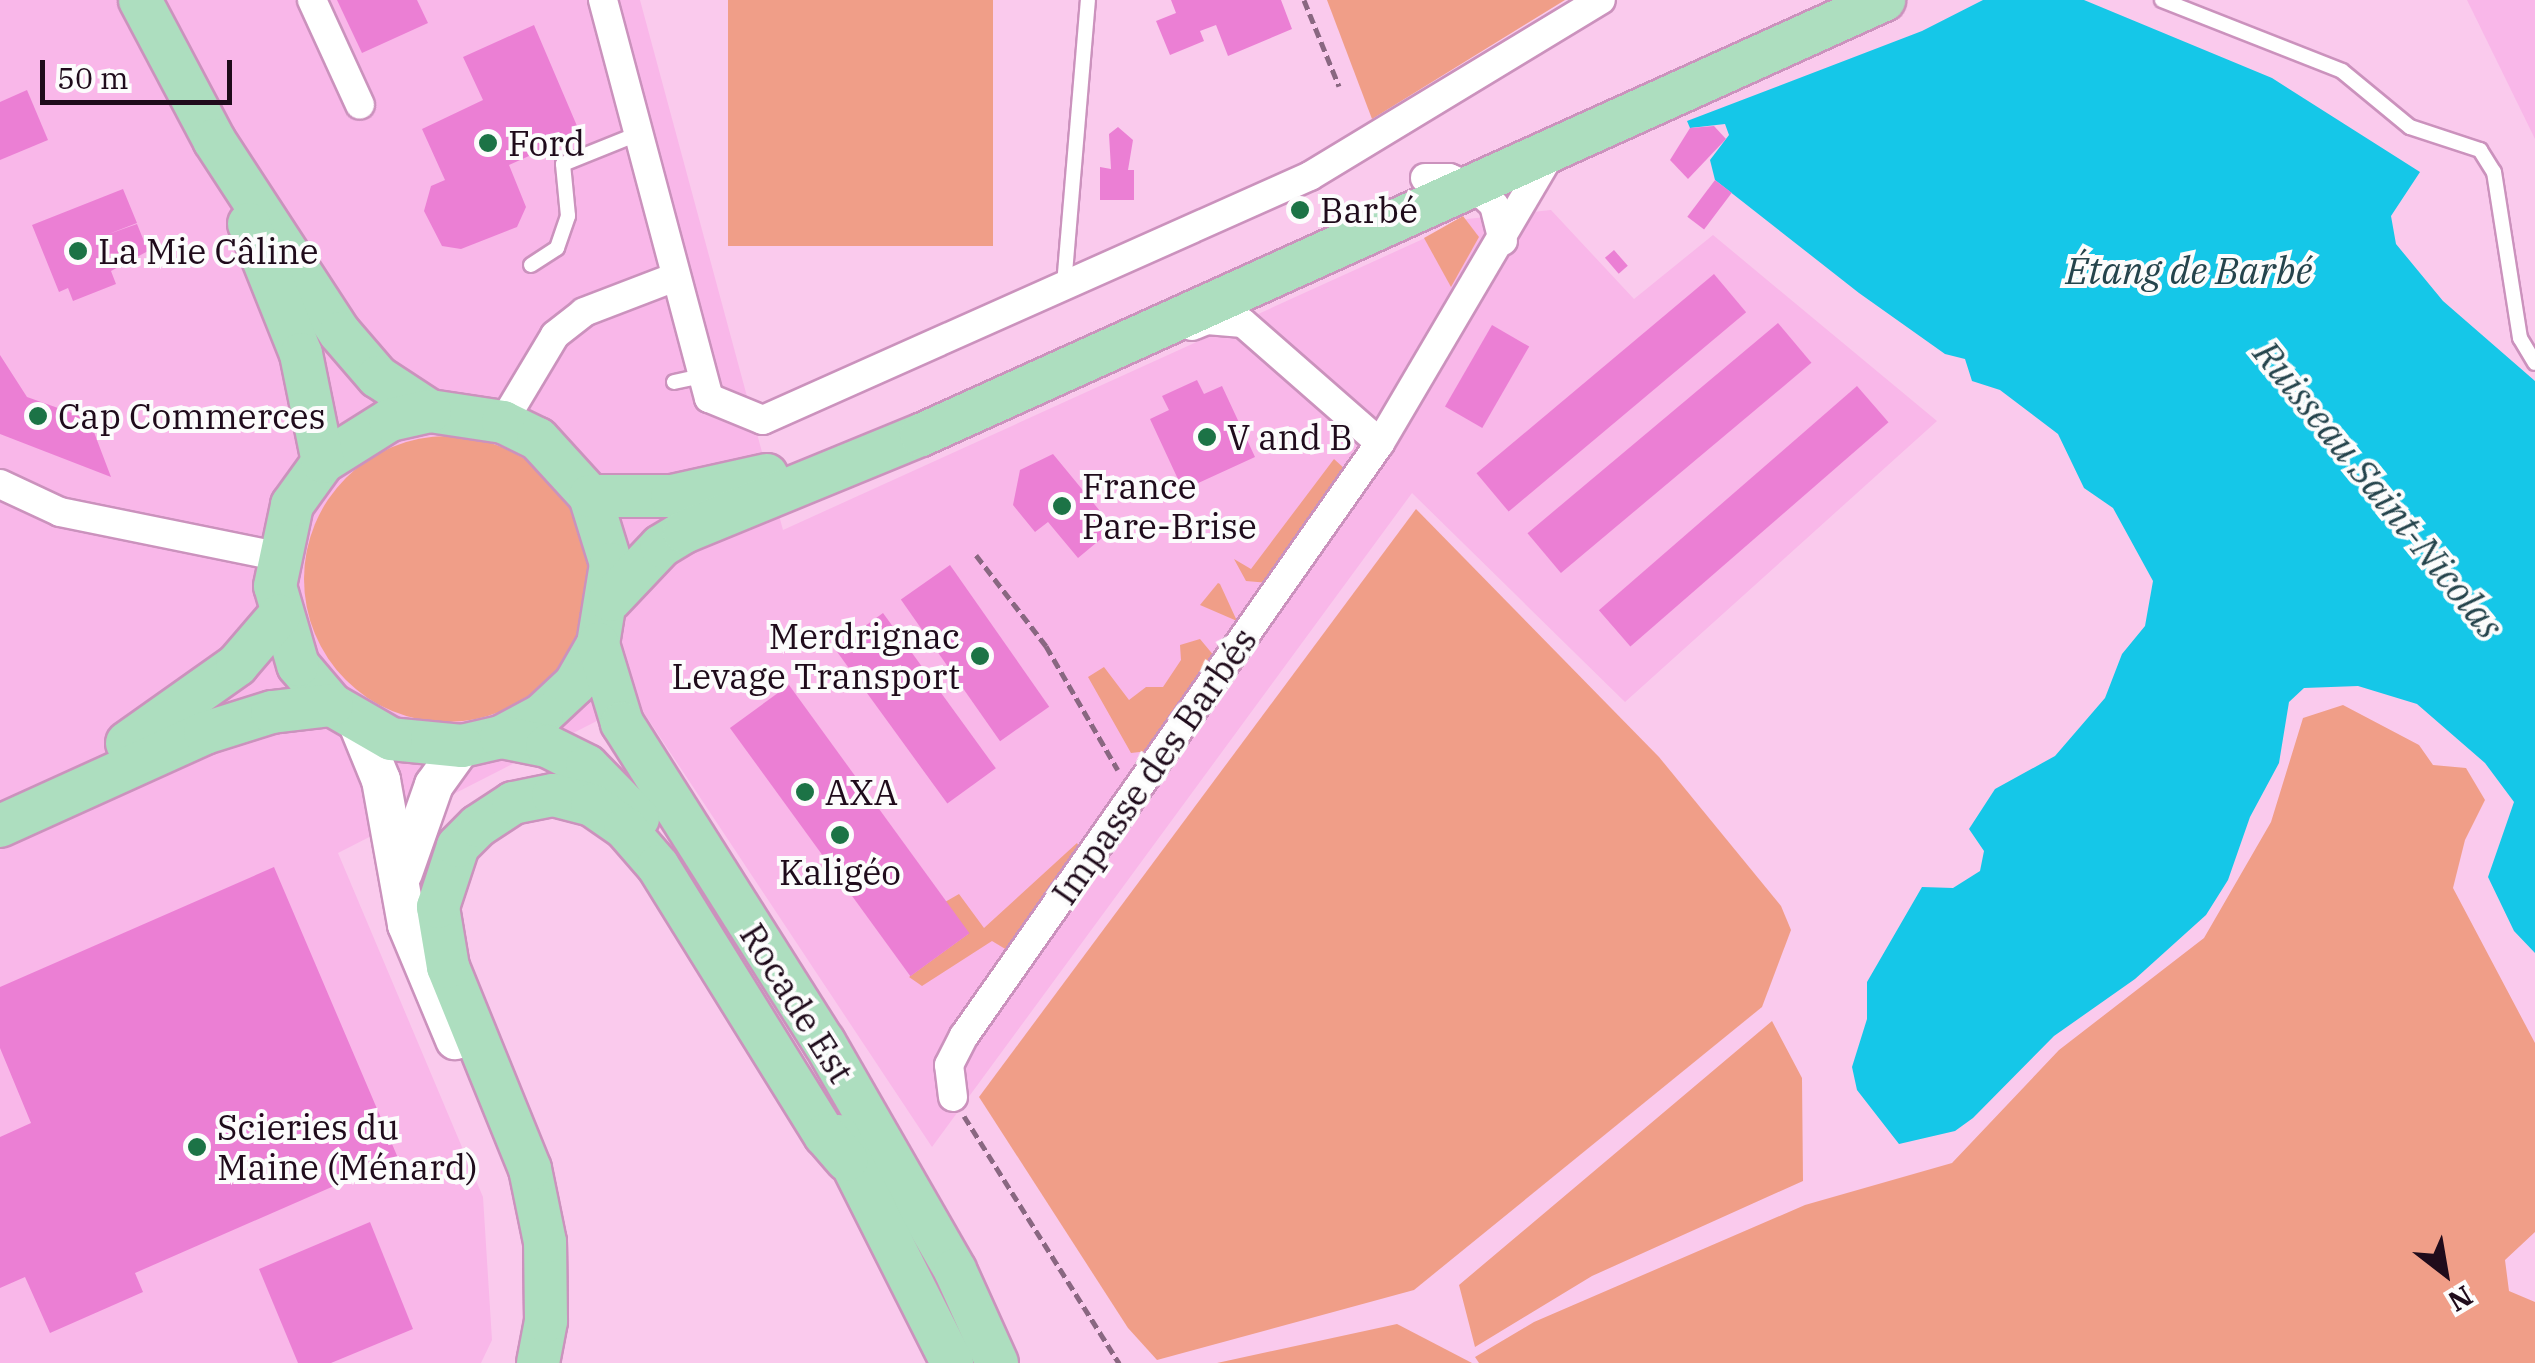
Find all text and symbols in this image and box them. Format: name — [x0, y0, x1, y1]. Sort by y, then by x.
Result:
scale bar — [45, 40, 238, 102]
text: 50 m — [57, 58, 129, 97]
place label: Ford — [508, 122, 585, 164]
marker: Ford — [477, 132, 499, 154]
place label: Barbé — [1320, 189, 1418, 231]
marker: Barbé — [1289, 199, 1311, 221]
place label: La Mie Câline — [98, 230, 319, 272]
marker: La Mie Câline — [67, 240, 89, 262]
water label: Étang de Barbé — [2066, 247, 2312, 293]
water label: Ruisseau Saint-Nicolas — [2245, 331, 2513, 647]
place label: Cap Commerces — [58, 395, 326, 437]
marker: Cap Commerces — [27, 405, 49, 427]
place label: V and B — [1227, 416, 1353, 458]
marker: V and B — [1196, 426, 1218, 448]
place label: France Pare-Brise — [1082, 465, 1257, 547]
marker: France Pare-Brise — [1051, 495, 1073, 517]
place label: Merdrignac Levage Transport — [671, 615, 960, 697]
street label: Impasse des Barbés — [1043, 620, 1265, 912]
marker: Merdrignac Levage Transport — [969, 645, 991, 667]
place label: AXA — [825, 771, 898, 813]
marker: AXA — [794, 781, 816, 803]
marker: Kaligéo — [829, 824, 851, 846]
place label: Kaligéo — [779, 851, 901, 893]
street label: Rocade Est — [732, 916, 862, 1090]
place label: Scieries du Maine (Ménard) — [217, 1106, 477, 1188]
marker: Scieries du Maine (Ménard) — [186, 1136, 208, 1158]
north arrow — [2395, 1223, 2495, 1323]
text: N — [2442, 1278, 2480, 1321]

